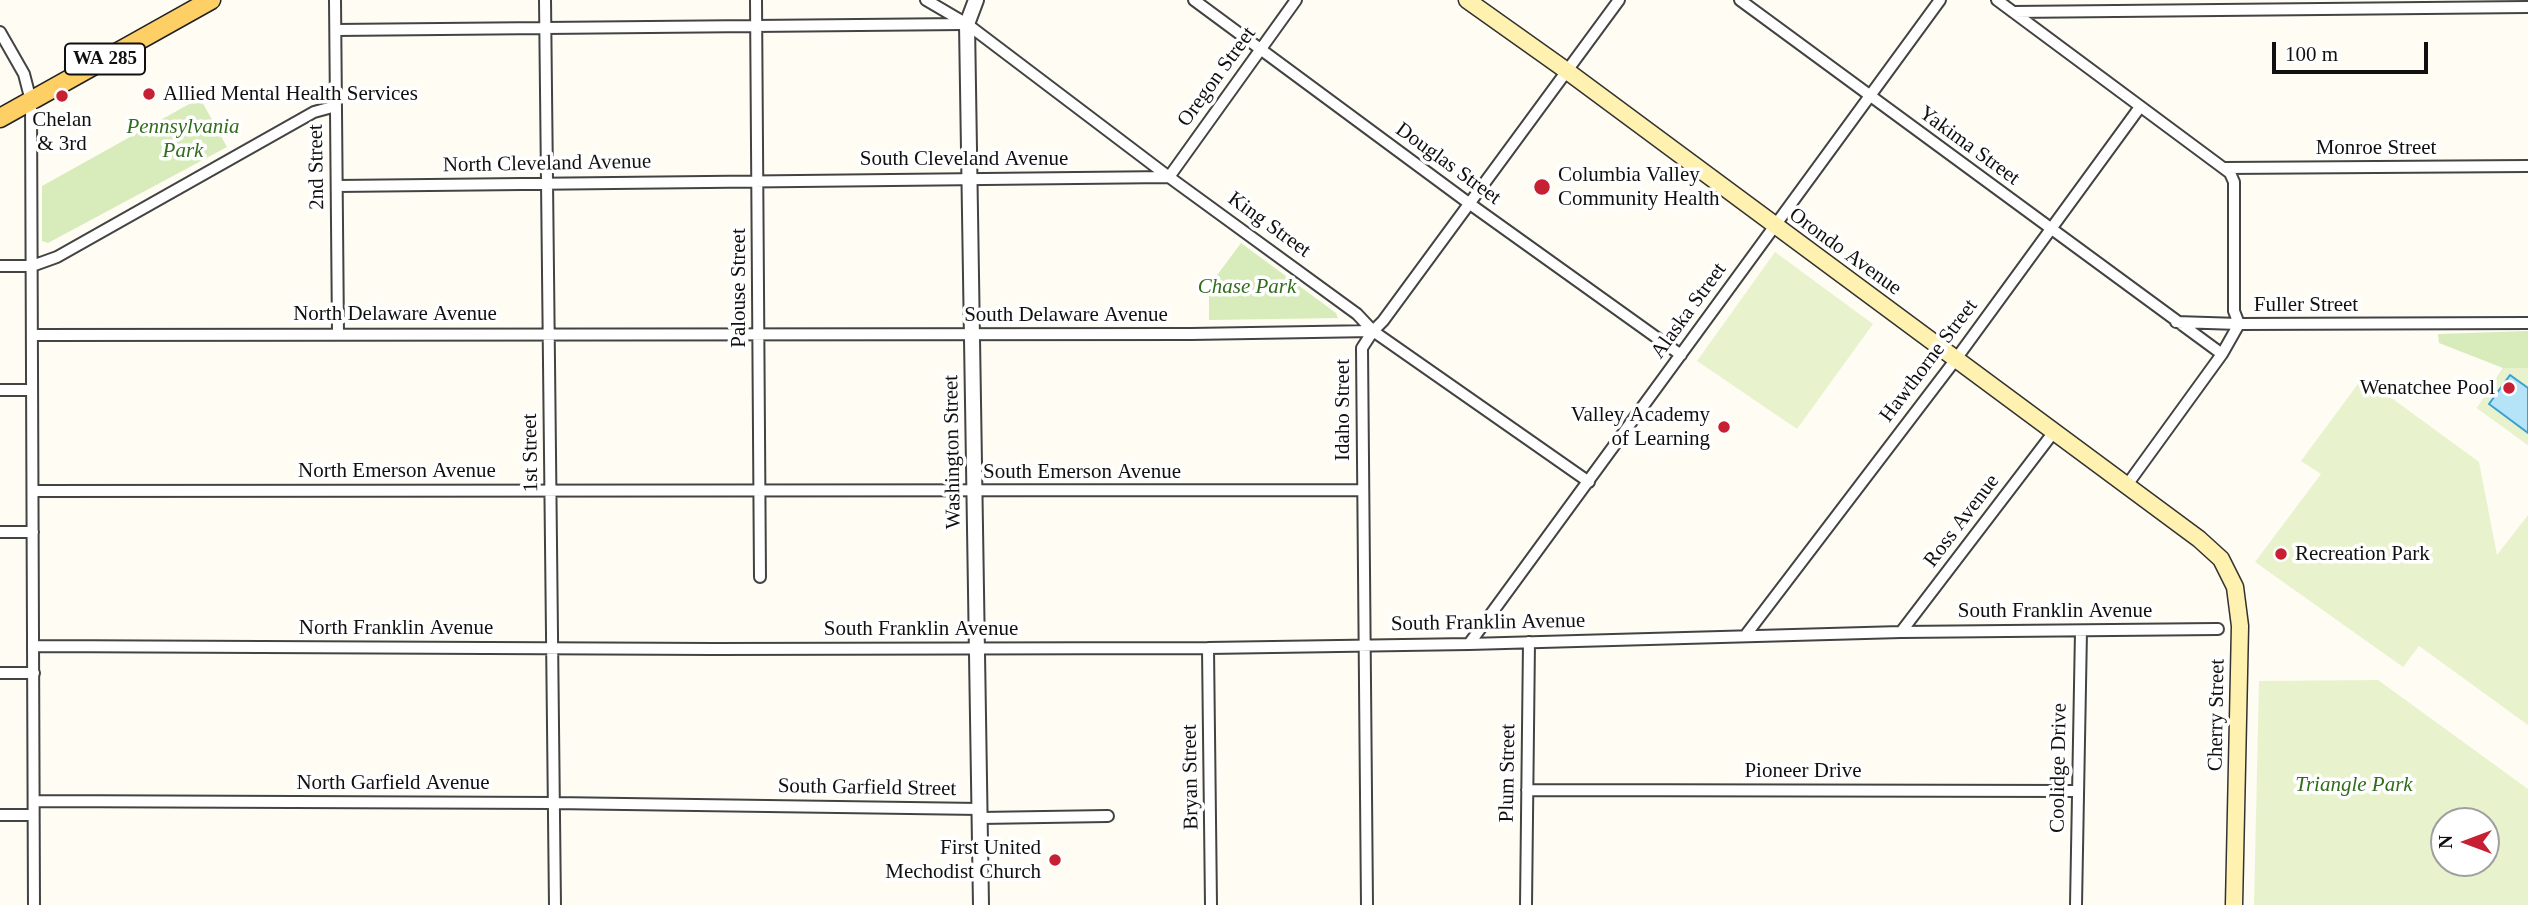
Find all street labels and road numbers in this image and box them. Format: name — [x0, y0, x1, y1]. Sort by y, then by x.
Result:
street label: Oregon Street — [1172, 22, 1262, 132]
road number: WA 285 — [65, 44, 145, 74]
street label: Yakima Street — [1914, 101, 2024, 191]
street label: Douglas Street — [1390, 117, 1506, 211]
street label: 2nd Street — [304, 124, 330, 210]
street label: Monroe Street — [2316, 135, 2436, 161]
street label: South Cleveland Avenue — [860, 146, 1068, 172]
street label: North Cleveland Avenue — [443, 150, 651, 178]
street label: King Street — [1223, 187, 1315, 263]
street label: Orondo Avenue — [1784, 203, 1906, 301]
street label: Palouse Street — [726, 228, 752, 348]
street label: Alaska Street — [1646, 258, 1732, 364]
street label: Fuller Street — [2254, 292, 2358, 318]
street label: Hawthorne Street — [1875, 295, 1983, 427]
street label: North Delaware Avenue — [293, 301, 497, 327]
street label: South Delaware Avenue — [964, 302, 1168, 328]
street label: Idaho Street — [1330, 359, 1356, 461]
street label: Washington Street — [939, 375, 967, 529]
street label: 1st Street — [518, 413, 544, 493]
street label: North Emerson Avenue — [298, 458, 496, 484]
street label: South Emerson Avenue — [983, 459, 1181, 485]
street label: Ross Avenue — [1919, 470, 2005, 572]
street label: South Franklin Avenue — [1958, 598, 2152, 624]
street label: South Franklin Avenue — [1391, 609, 1585, 637]
street label: North Franklin Avenue — [299, 615, 493, 641]
street label: South Franklin Avenue — [824, 616, 1018, 642]
street label: Cherry Street — [2203, 659, 2231, 771]
street label: Coolidge Drive — [2045, 703, 2073, 833]
street label: Plum Street — [1495, 723, 1521, 823]
street label: Bryan Street — [1177, 724, 1205, 830]
street label: Pioneer Drive — [1744, 758, 1862, 784]
street label: North Garfield Avenue — [296, 770, 490, 796]
street label: South Garfield Street — [778, 774, 956, 802]

